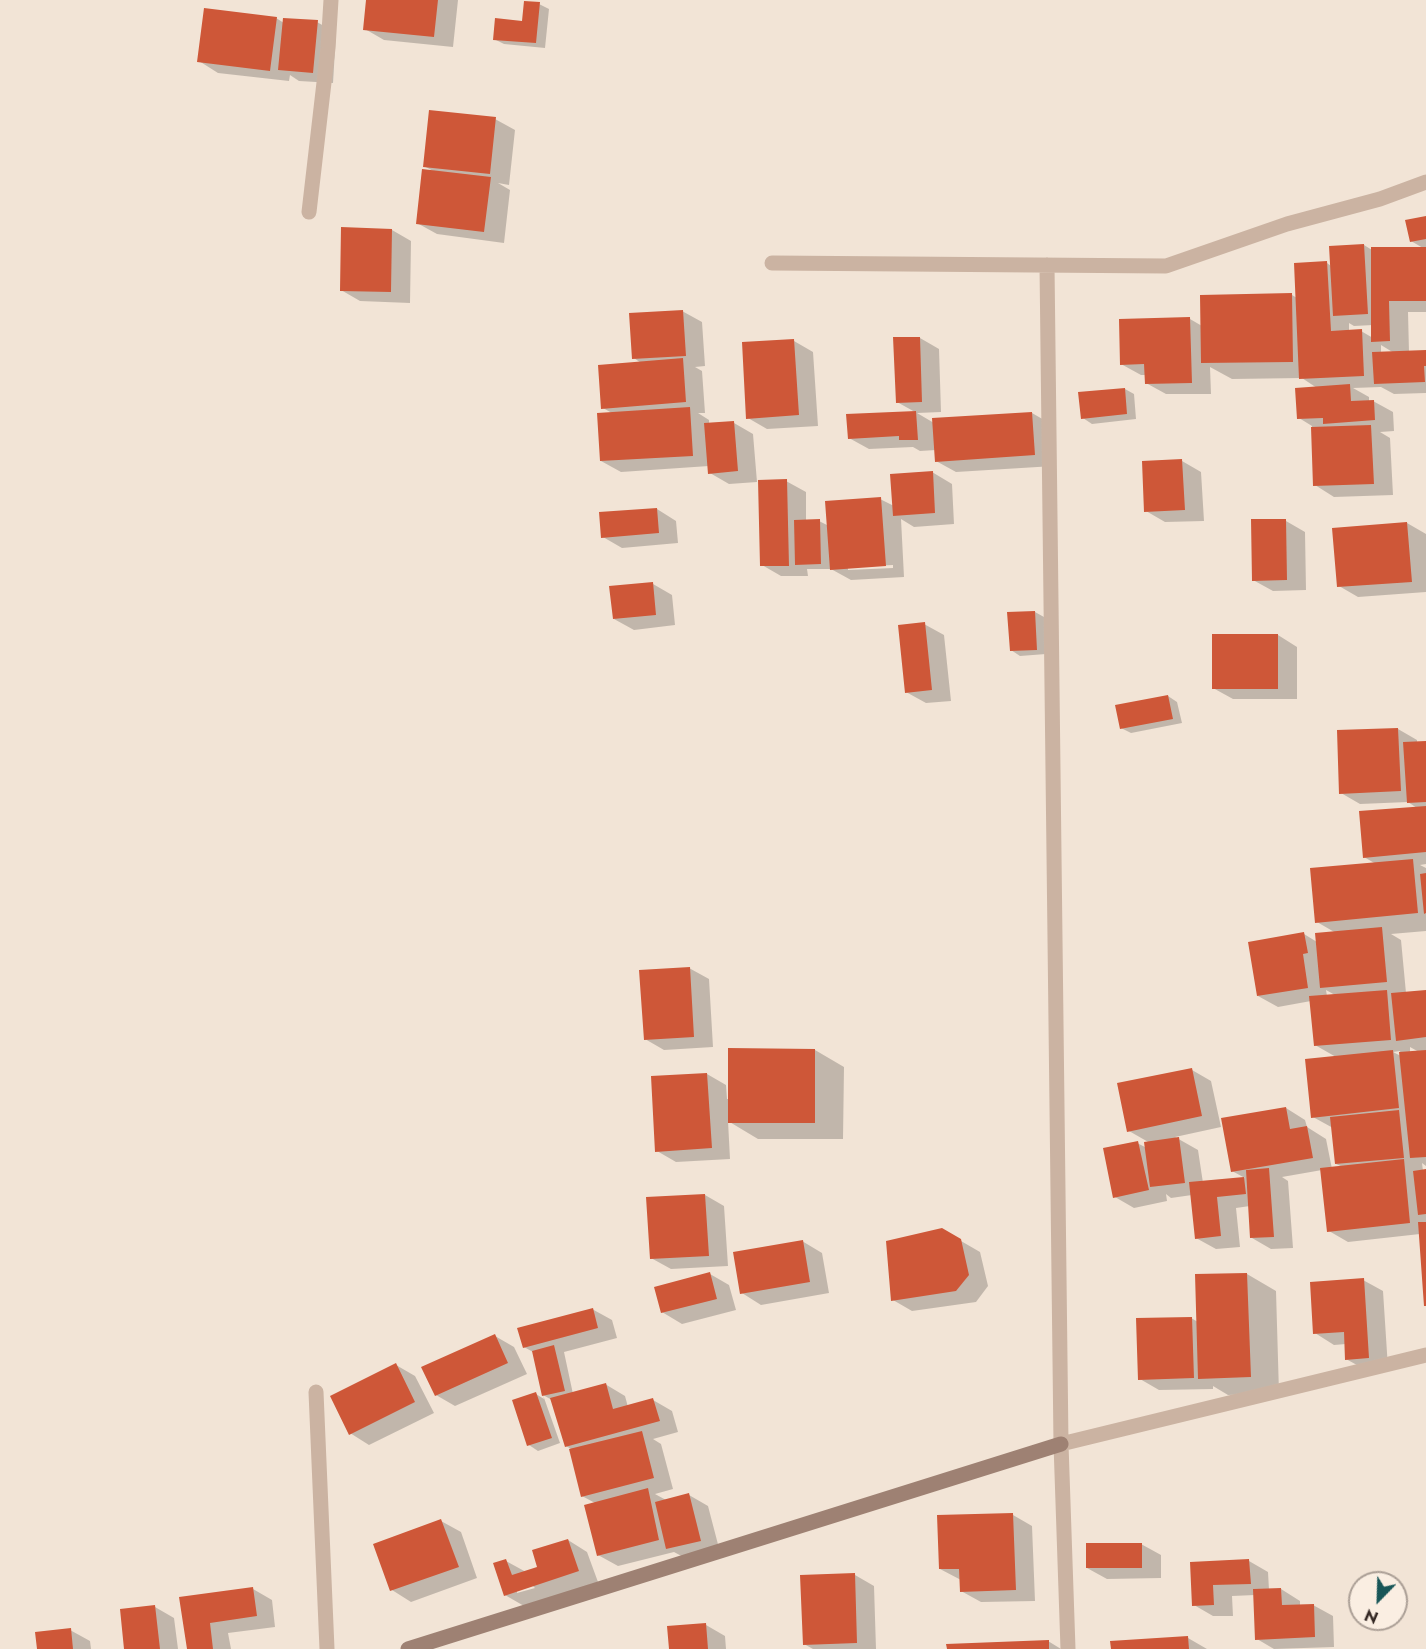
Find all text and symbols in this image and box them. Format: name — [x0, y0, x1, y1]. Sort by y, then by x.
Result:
north arrow — [1348, 1571, 1408, 1631]
text: N — [1361, 1603, 1382, 1629]

